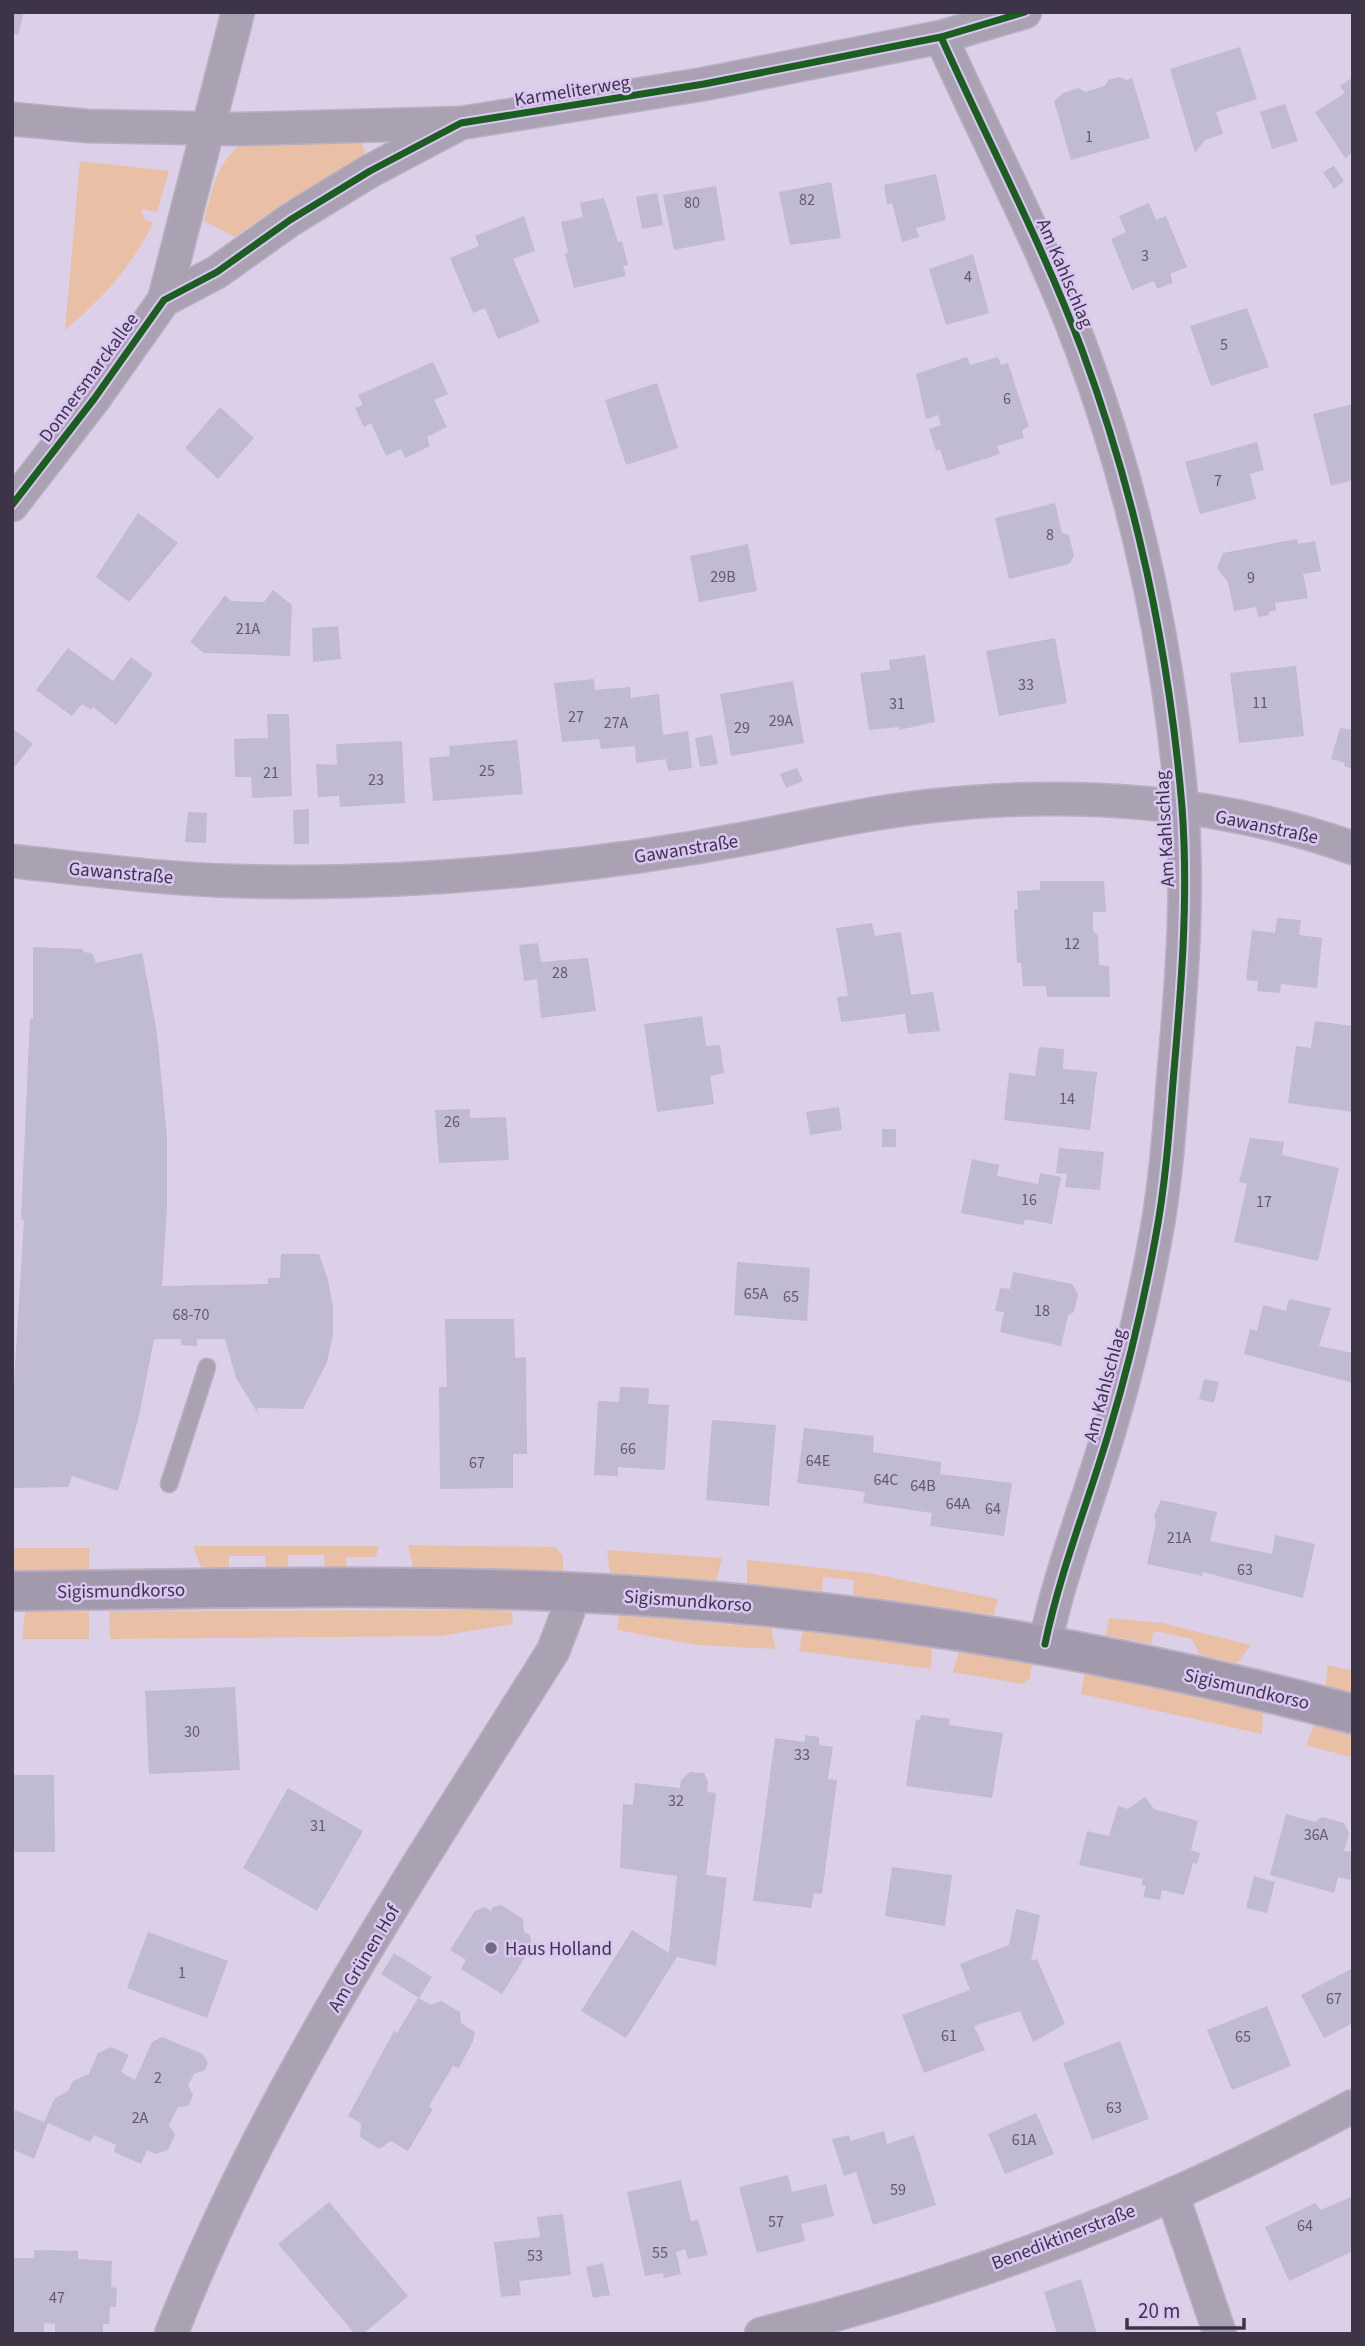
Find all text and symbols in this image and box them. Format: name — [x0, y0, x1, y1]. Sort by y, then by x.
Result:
street label: Karmeliterweg — [512, 69, 632, 114]
house number: 1 — [1085, 126, 1093, 148]
house number: 82 — [799, 189, 815, 211]
house number: 80 — [684, 192, 700, 214]
street label: Am Kahlschlag — [1029, 215, 1100, 333]
house number: 3 — [1141, 245, 1149, 267]
house number: 4 — [964, 266, 972, 288]
street label: Donnersmarckallee — [33, 307, 146, 448]
house number: 5 — [1220, 334, 1228, 356]
house number: 6 — [1003, 388, 1011, 410]
house number: 7 — [1214, 470, 1222, 492]
house number: 8 — [1046, 524, 1054, 546]
house number: 29B — [710, 566, 736, 588]
house number: 9 — [1247, 567, 1255, 589]
house number: 21A — [236, 618, 261, 640]
house number: 33 — [1018, 674, 1034, 696]
house number: 11 — [1252, 692, 1268, 714]
house number: 31 — [889, 693, 905, 715]
house number: 27 — [568, 706, 584, 728]
house number: 29A — [769, 710, 794, 732]
house number: 27A — [604, 712, 629, 734]
house number: 29 — [734, 717, 750, 739]
house number: 25 — [479, 760, 495, 782]
house number: 21 — [263, 762, 279, 784]
house number: 23 — [368, 769, 384, 791]
street label: Am Kahlschlag — [1149, 770, 1182, 888]
street label: Gawanstraße — [1213, 803, 1321, 852]
street label: Gawanstraße — [632, 828, 740, 871]
street label: Gawanstraße — [67, 855, 174, 892]
house number: 12 — [1064, 933, 1080, 955]
house number: 28 — [552, 962, 568, 984]
house number: 14 — [1059, 1088, 1075, 1110]
house number: 26 — [444, 1111, 460, 1133]
house number: 16 — [1021, 1189, 1037, 1211]
house number: 17 — [1256, 1191, 1272, 1213]
house number: 65A — [744, 1283, 769, 1305]
house number: 65 — [783, 1286, 799, 1308]
house number: 18 — [1034, 1300, 1050, 1322]
house number: 68-70 — [173, 1304, 209, 1326]
street label: Am Kahlschlag — [1077, 1325, 1134, 1445]
house number: 66 — [620, 1438, 636, 1460]
house number: 64E — [806, 1450, 830, 1472]
house number: 67 — [469, 1452, 485, 1474]
house number: 64C — [873, 1469, 899, 1491]
house number: 64B — [910, 1475, 936, 1497]
house number: 64A — [946, 1493, 971, 1515]
house number: 64 — [985, 1498, 1001, 1520]
house number: 21A — [1167, 1527, 1192, 1549]
house number: 63 — [1237, 1559, 1253, 1581]
street label: Sigismundkorso — [57, 1577, 185, 1606]
street label: Sigismundkorso — [623, 1584, 753, 1619]
street label: Sigismundkorso — [1181, 1662, 1312, 1717]
house number: 30 — [184, 1721, 200, 1743]
house number: 33 — [794, 1744, 810, 1766]
house number: 32 — [668, 1790, 684, 1812]
house number: 31 — [310, 1815, 326, 1837]
house number: 36A — [1304, 1824, 1329, 1846]
street label: Am Grünen Hof — [322, 1899, 408, 2017]
place label: Haus Holland — [505, 1936, 612, 1963]
marker: Haus Holland — [483, 1940, 499, 1956]
house number: 1 — [178, 1962, 186, 1984]
house number: 67 — [1326, 1988, 1342, 2010]
house number: 61 — [941, 2025, 957, 2047]
house number: 65 — [1235, 2026, 1251, 2048]
house number: 2 — [154, 2067, 162, 2089]
house number: 63 — [1106, 2097, 1122, 2119]
house number: 2A — [132, 2107, 149, 2129]
house number: 61A — [1012, 2129, 1037, 2151]
house number: 59 — [890, 2179, 906, 2201]
street label: Benediktinerstraße — [988, 2198, 1139, 2277]
house number: 57 — [768, 2211, 784, 2233]
house number: 64 — [1297, 2215, 1313, 2237]
house number: 55 — [652, 2242, 668, 2264]
house number: 53 — [527, 2245, 543, 2267]
scale bar — [1127, 2286, 1244, 2330]
house number: 47 — [49, 2287, 65, 2309]
text: 20 m — [1138, 2296, 1180, 2326]

